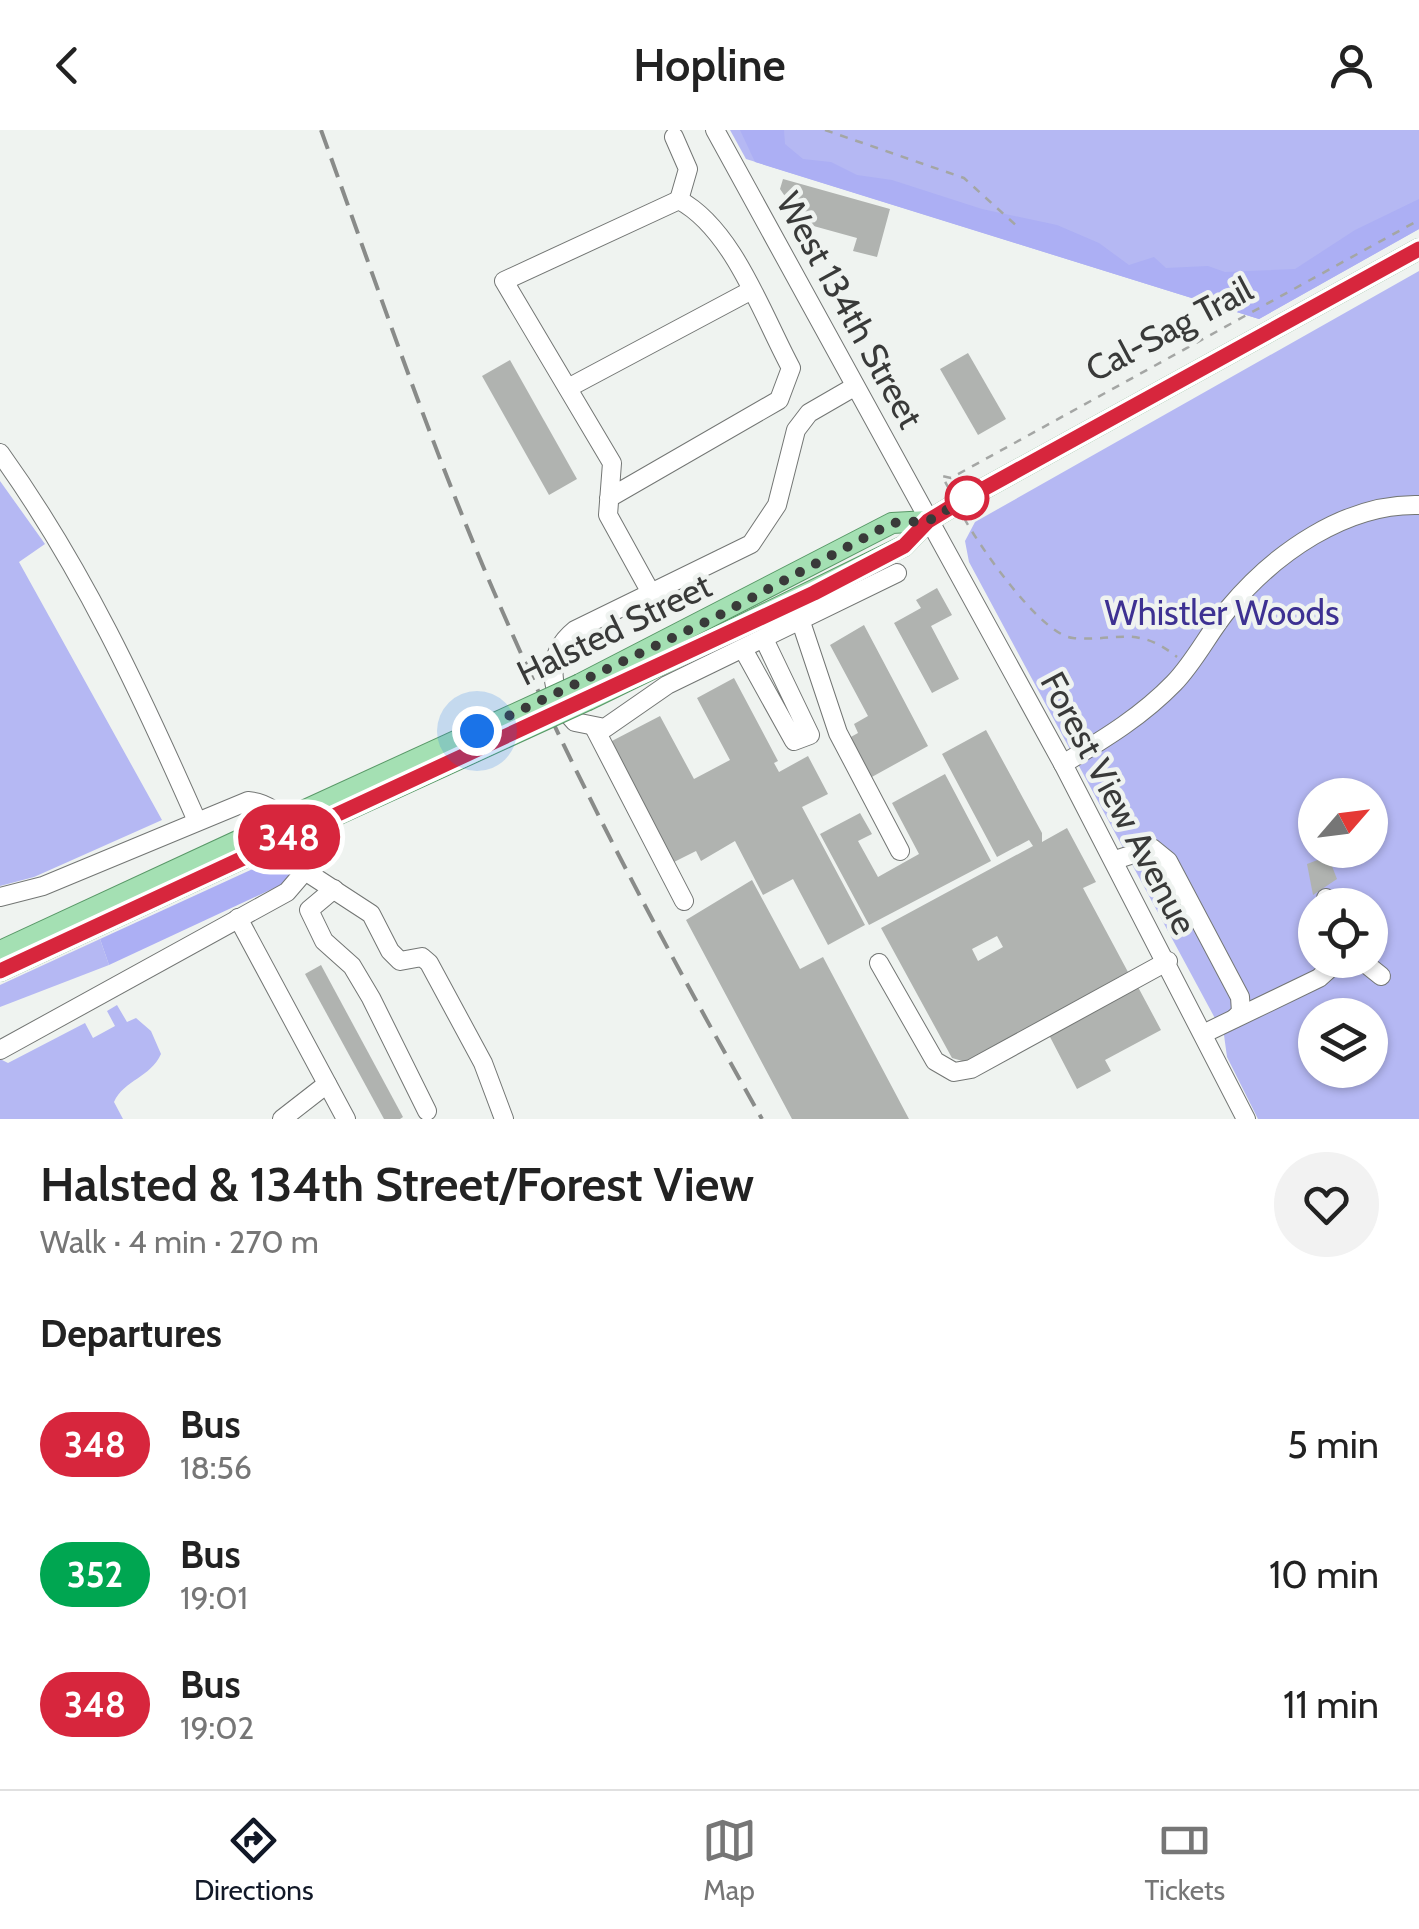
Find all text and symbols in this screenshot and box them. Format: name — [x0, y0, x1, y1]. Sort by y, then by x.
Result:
icon: back — [40, 38, 95, 93]
text: Hopline — [633, 38, 786, 92]
icon: person — [1324, 38, 1379, 93]
street label: West 134th Street — [767, 185, 933, 436]
street label: Cal-Sag Trail — [1078, 267, 1260, 391]
unlabelled marker — [946, 477, 988, 519]
street label: Halsted Street — [510, 563, 718, 695]
park label: Whistler Woods — [1105, 591, 1339, 634]
street label: Forest View Avenue — [1032, 664, 1206, 942]
your location — [452, 706, 502, 756]
north arrow — [1298, 778, 1388, 868]
map controls — [1298, 778, 1388, 1088]
line badge: 348 — [232, 804, 346, 870]
text: 348 — [258, 816, 320, 859]
button: locate — [1298, 888, 1388, 978]
button: layers — [1298, 998, 1388, 1088]
button: heart — [1274, 1152, 1379, 1257]
text: Halsted & 134th Street/Forest View — [40, 1155, 754, 1213]
text: Walk · 4 min · 270 m — [40, 1222, 319, 1261]
text: Departures — [40, 1310, 222, 1357]
text: Bus — [180, 1401, 241, 1448]
text: 5 min — [1287, 1421, 1379, 1468]
text: 348 — [64, 1423, 126, 1466]
text: 18:56 — [180, 1448, 252, 1487]
text: Bus — [180, 1531, 241, 1578]
text: 10 min — [1269, 1551, 1379, 1598]
text: 352 — [67, 1553, 123, 1596]
text: 19:01 — [180, 1578, 248, 1617]
text: Bus — [180, 1661, 241, 1708]
text: 11 min — [1283, 1681, 1379, 1728]
text: 348 — [64, 1683, 126, 1726]
text: 19:02 — [180, 1708, 254, 1747]
tab: Directions — [194, 1813, 314, 1907]
tab: Map — [702, 1813, 757, 1907]
tab: Tickets — [1144, 1813, 1225, 1907]

